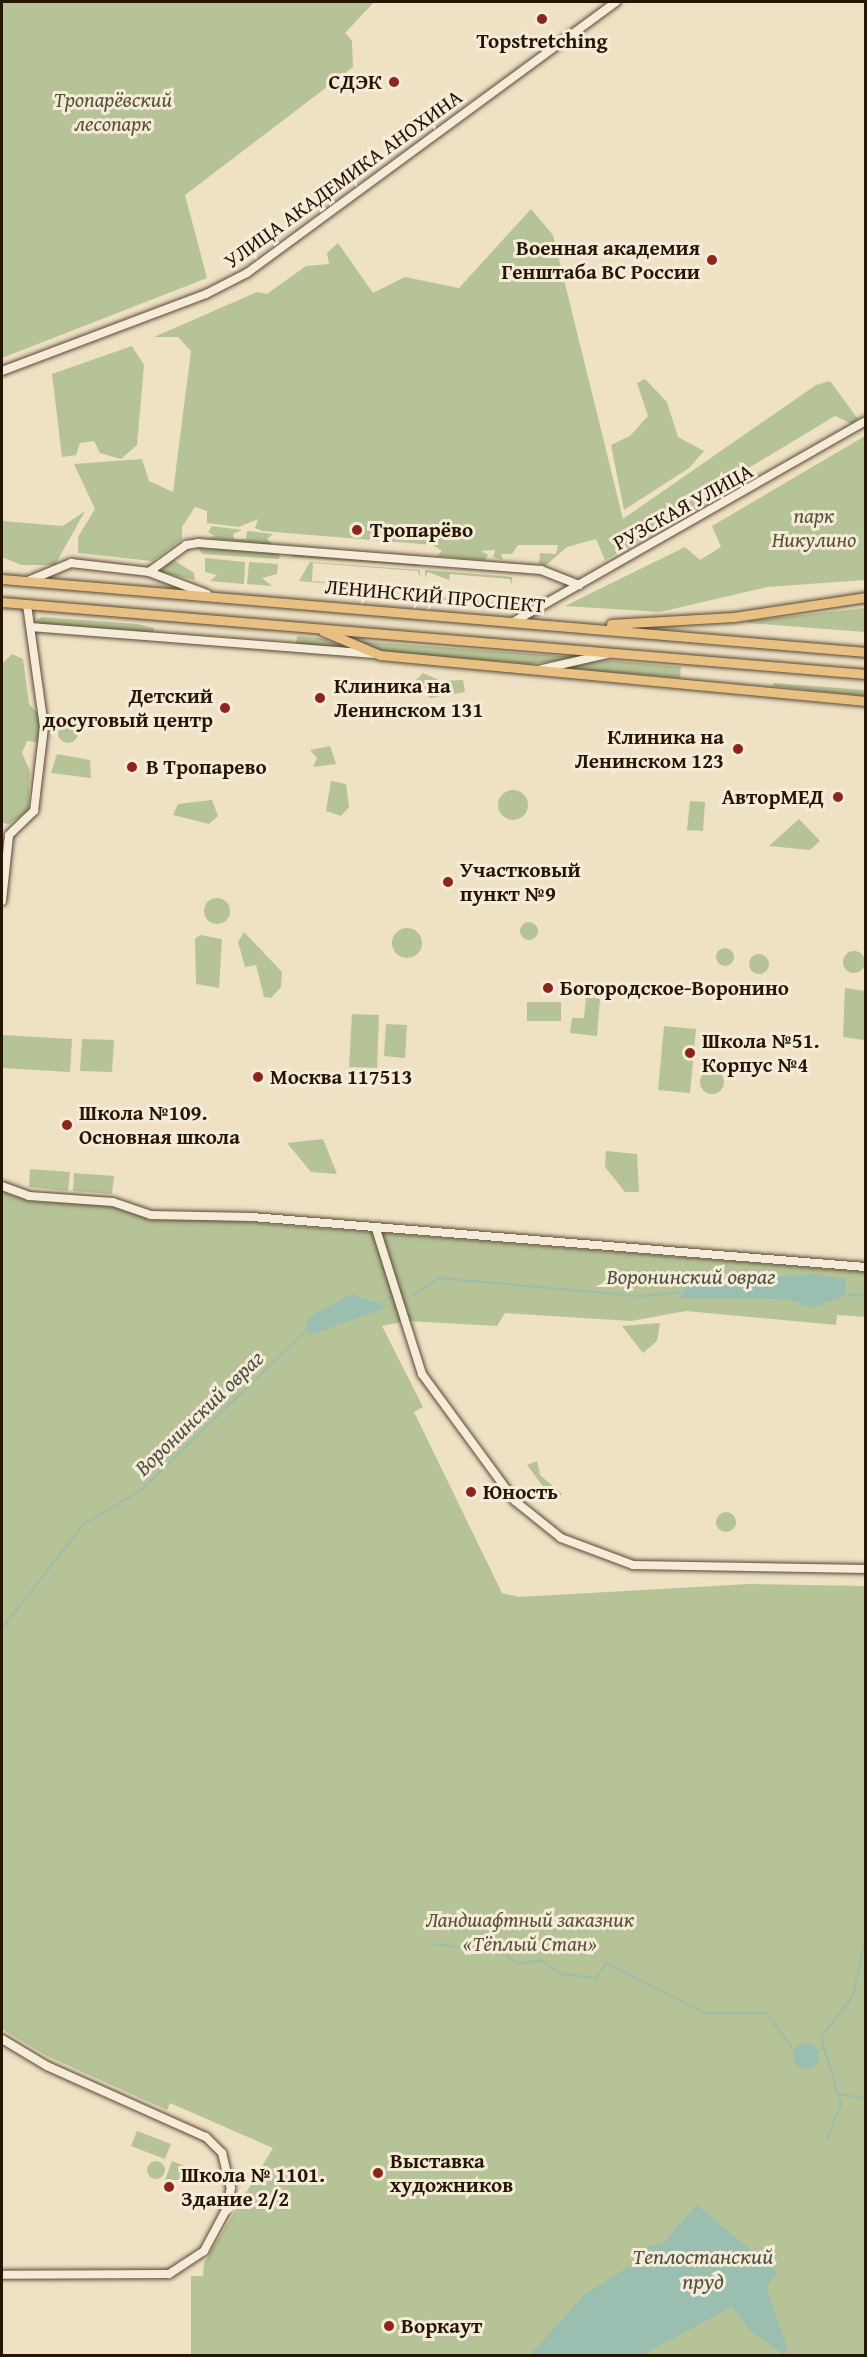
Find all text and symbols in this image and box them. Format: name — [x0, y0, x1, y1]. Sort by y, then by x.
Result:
marker: Topstretching — [535, 12, 549, 26]
place label: Topstretching — [476, 28, 608, 54]
place label: СДЭК — [329, 69, 382, 95]
marker: СДЭК — [387, 75, 401, 89]
street label: УЛИЦА АКАДЕМИКА АНОХИНА — [219, 84, 467, 274]
park label: Тропарёвский лесопарк — [54, 87, 172, 137]
place label: Военная академия Генштаба ВС России — [502, 235, 700, 285]
marker: Военная академия Генштаба ВС России — [705, 253, 719, 267]
street label: РУЗСКАЯ УЛИЦА — [609, 458, 757, 556]
park label: парк Никулино — [772, 503, 856, 553]
place label: Тропарёво — [370, 517, 473, 543]
marker: Тропарёво — [348, 521, 366, 539]
street label: ЛЕНИНСКИЙ ПРОСПЕКТ — [324, 574, 546, 618]
place label: Клиника на Ленинском 131 — [334, 673, 483, 723]
place label: Детский досуговый центр — [43, 683, 213, 733]
marker: Клиника на Ленинском 131 — [311, 689, 329, 707]
marker: Детский досуговый центр — [218, 701, 232, 715]
place label: Клиника на Ленинском 123 — [575, 724, 724, 774]
marker: Клиника на Ленинском 123 — [729, 740, 747, 758]
place label: В Тропарево — [146, 754, 267, 780]
marker: В Тропарево — [123, 758, 141, 776]
place label: АвторМЕД — [722, 784, 824, 810]
marker: АвторМЕД — [829, 788, 847, 806]
place label: Участковый пункт №9 — [460, 857, 581, 907]
marker: Участковый пункт №9 — [441, 875, 455, 889]
place label: Богородское-Воронино — [560, 975, 789, 1001]
marker: Богородское-Воронино — [541, 981, 555, 995]
place label: Школа №51. Корпус №4 — [702, 1028, 819, 1078]
marker: Школа №51. Корпус №4 — [683, 1046, 697, 1060]
place label: Москва 117513 — [270, 1064, 412, 1090]
marker: Москва 117513 — [251, 1070, 265, 1084]
place label: Школа №109. Основная школа — [79, 1100, 240, 1150]
marker: Школа №109. Основная школа — [60, 1118, 74, 1132]
water label: Воронинский овраг — [607, 1264, 775, 1290]
water label: Воронинский овраг — [129, 1345, 269, 1481]
place label: Юность — [483, 1479, 558, 1505]
marker: Юность — [464, 1485, 478, 1499]
park label: Ландшафтный заказник «Тёплый Стан» — [426, 1907, 634, 1957]
place label: Выставка художников — [390, 2148, 513, 2198]
place label: Школа № 1101. Здание 2/2 — [181, 2162, 325, 2212]
marker: Выставка художников — [371, 2166, 385, 2180]
marker: Школа № 1101. Здание 2/2 — [162, 2180, 176, 2194]
water label: Теплостанский пруд — [633, 2243, 773, 2294]
place label: Воркаут — [401, 2313, 482, 2339]
marker: Воркаут — [382, 2319, 396, 2333]

